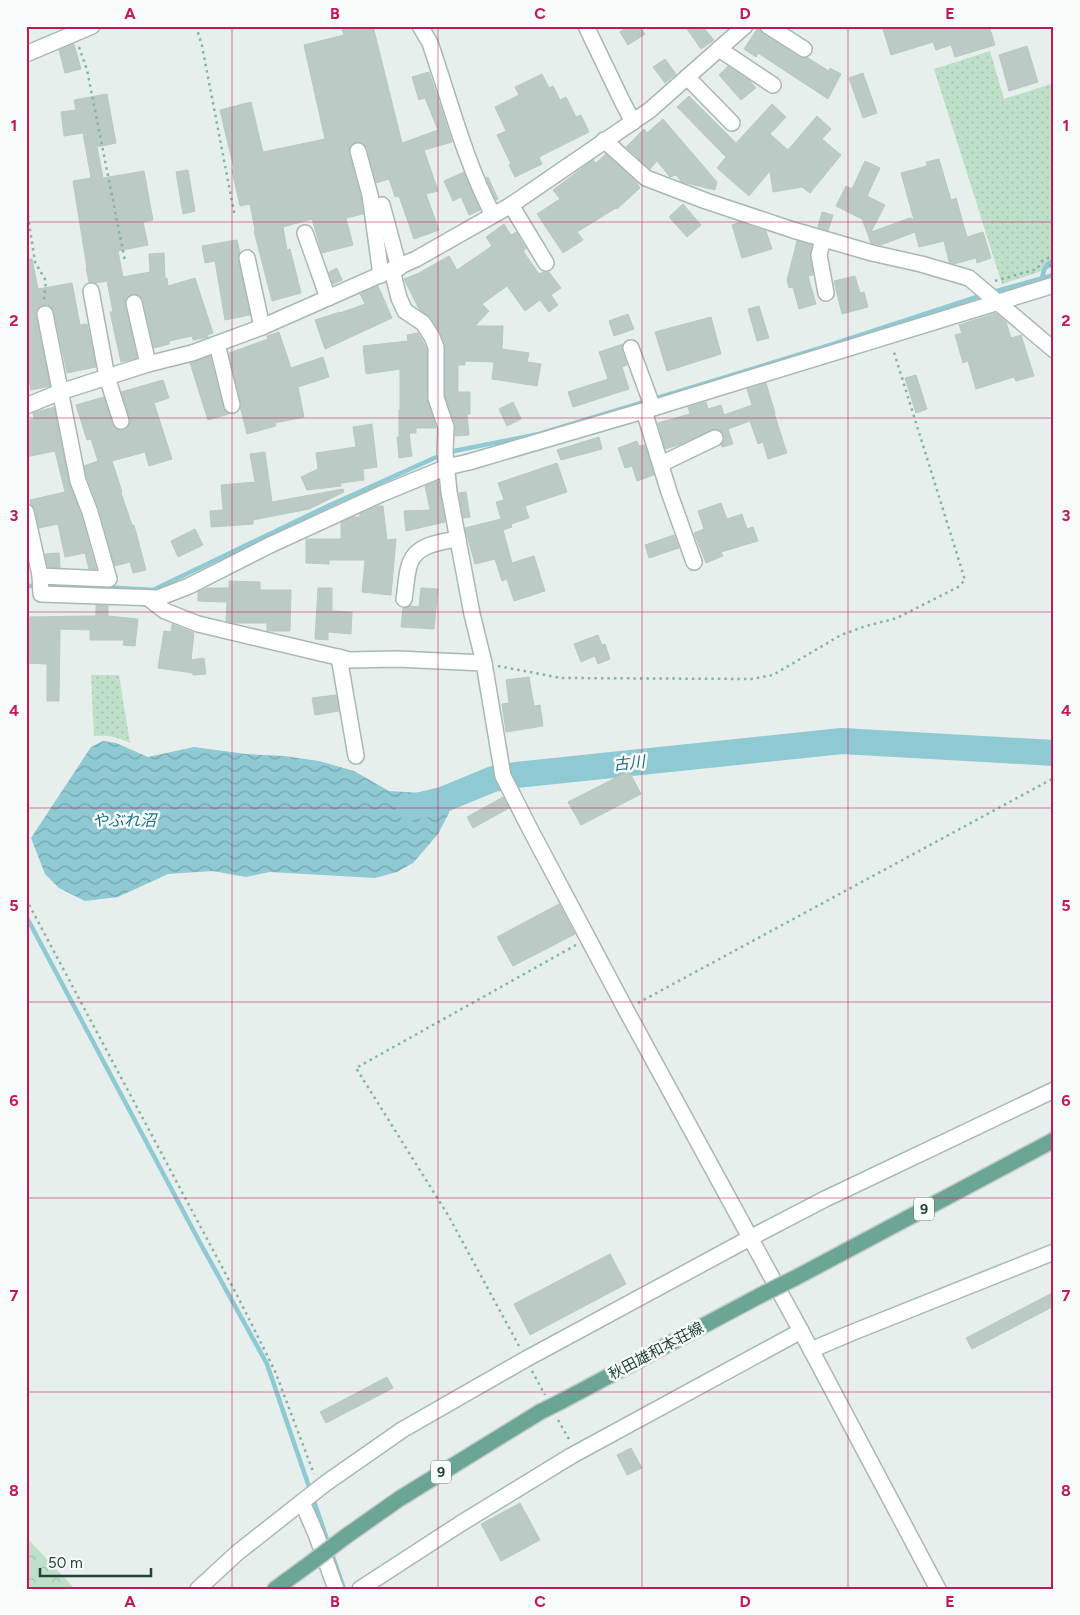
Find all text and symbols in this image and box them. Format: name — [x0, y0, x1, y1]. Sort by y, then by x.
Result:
text: A — [124, 4, 136, 23]
text: B — [330, 4, 340, 23]
text: C — [534, 4, 546, 23]
text: D — [739, 4, 751, 23]
text: E — [945, 4, 955, 23]
text: 1 — [11, 116, 17, 135]
text: 1 — [1063, 116, 1069, 135]
text: 2 — [9, 311, 19, 330]
text: 2 — [1061, 311, 1071, 330]
text: 3 — [10, 506, 19, 525]
text: 3 — [1062, 506, 1071, 525]
text: 4 — [9, 701, 19, 720]
text: 4 — [1061, 701, 1071, 720]
water label: 古川 — [612, 752, 648, 774]
water label: やぶれ沼 — [92, 811, 158, 830]
text: 5 — [9, 896, 19, 915]
text: 5 — [1061, 896, 1071, 915]
text: 6 — [9, 1091, 19, 1110]
text: 6 — [1061, 1091, 1071, 1110]
road number: 9 — [914, 1198, 934, 1220]
text: 7 — [10, 1286, 19, 1305]
text: 7 — [1062, 1286, 1071, 1305]
street label: 秋田雄和本荘線 — [605, 1318, 707, 1384]
road number: 9 — [431, 1460, 451, 1484]
text: 8 — [9, 1481, 19, 1500]
text: 8 — [1061, 1481, 1071, 1500]
scale bar — [40, 1545, 151, 1577]
text: 50 m — [48, 1554, 83, 1572]
text: A — [124, 1592, 136, 1611]
text: B — [330, 1592, 340, 1611]
text: C — [534, 1592, 546, 1611]
text: D — [739, 1592, 751, 1611]
text: E — [945, 1592, 955, 1611]

